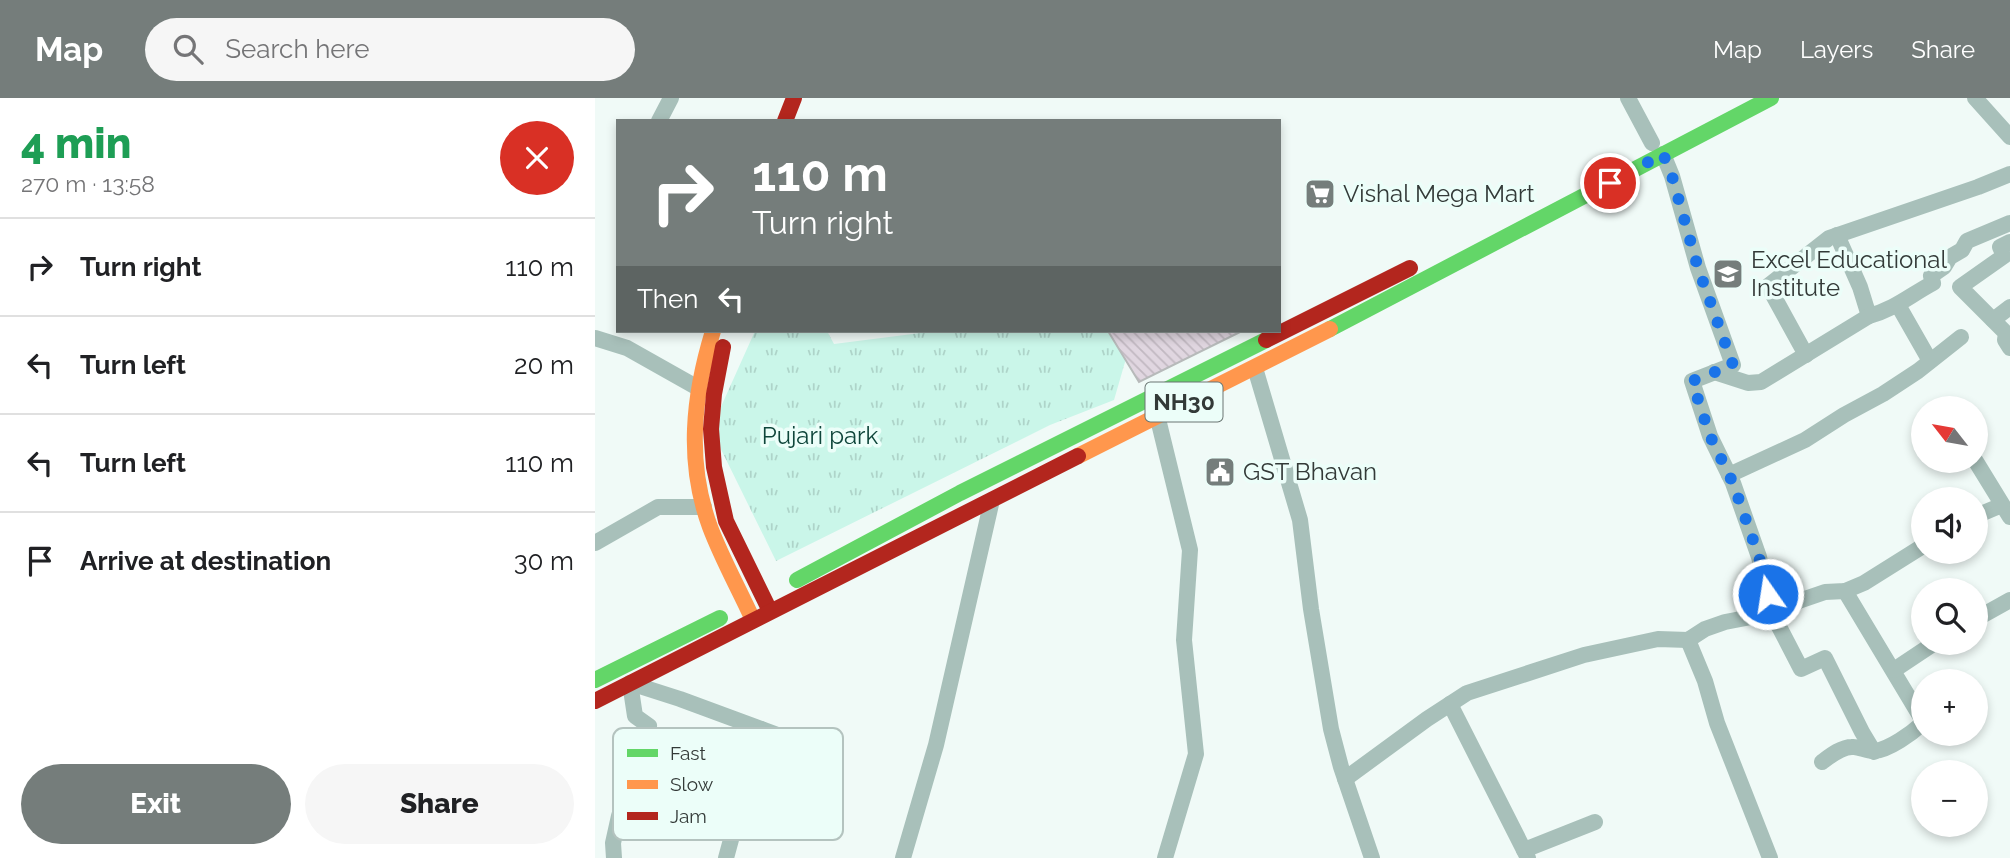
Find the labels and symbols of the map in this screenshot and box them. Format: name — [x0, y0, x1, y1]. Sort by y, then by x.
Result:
pin — [1580, 153, 1640, 213]
supermarket icon: Vishal Mega Mart — [1303, 177, 1337, 211]
place label: Vishal Mega Mart — [1343, 179, 1535, 208]
place label: Excel Educational Institute — [1751, 245, 1947, 302]
school or university icon: Excel Educational Institute — [1711, 257, 1745, 291]
road number: NH30 — [1145, 382, 1223, 422]
north arrow — [1911, 396, 1988, 472]
park label: Pujari park — [762, 421, 879, 450]
public building icon: GST Bhavan — [1203, 455, 1237, 489]
place label: GST Bhavan — [1243, 457, 1377, 486]
position arrow — [1731, 557, 1805, 631]
legend — [613, 728, 843, 840]
text: Fast — [670, 742, 706, 764]
text: Slow — [670, 773, 714, 795]
text: Jam — [670, 805, 707, 827]

